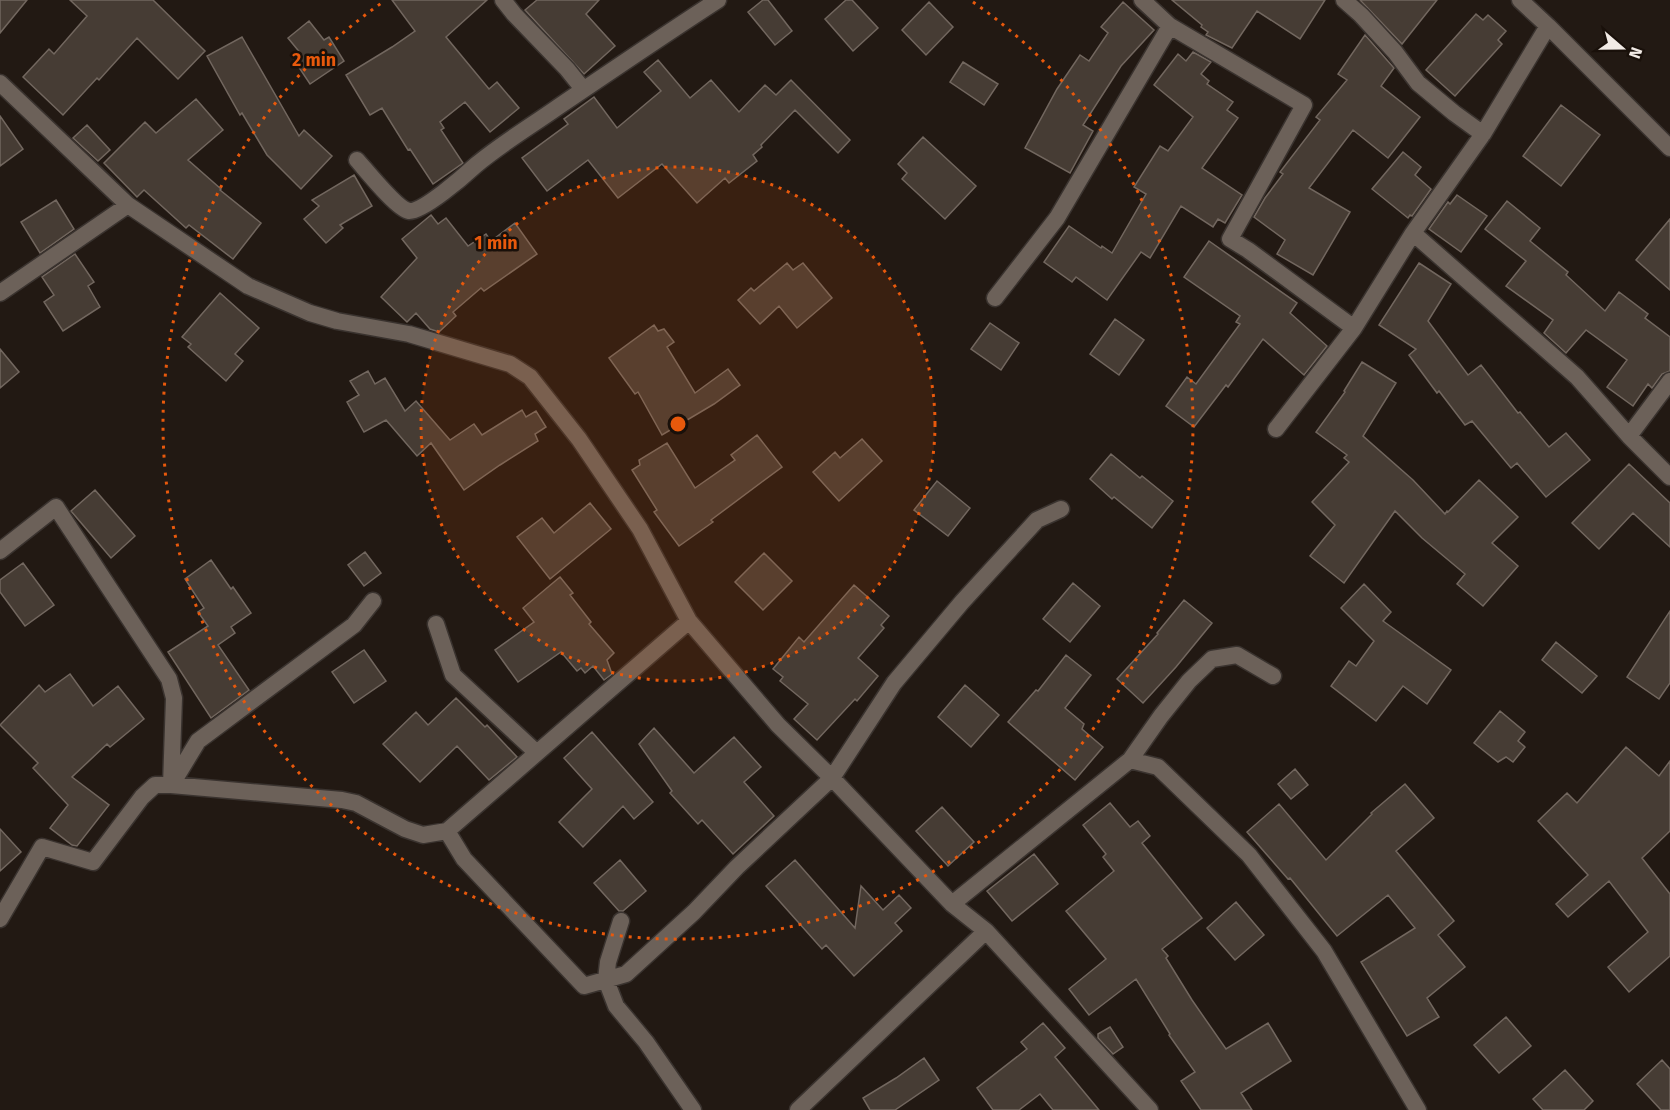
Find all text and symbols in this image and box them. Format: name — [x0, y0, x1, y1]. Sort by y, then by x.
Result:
north arrow — [1592, 18, 1652, 78]
text: N — [1625, 45, 1646, 61]
text: 2 min — [292, 49, 336, 71]
text: 1 min — [474, 232, 518, 254]
centre of rings — [668, 414, 688, 434]

